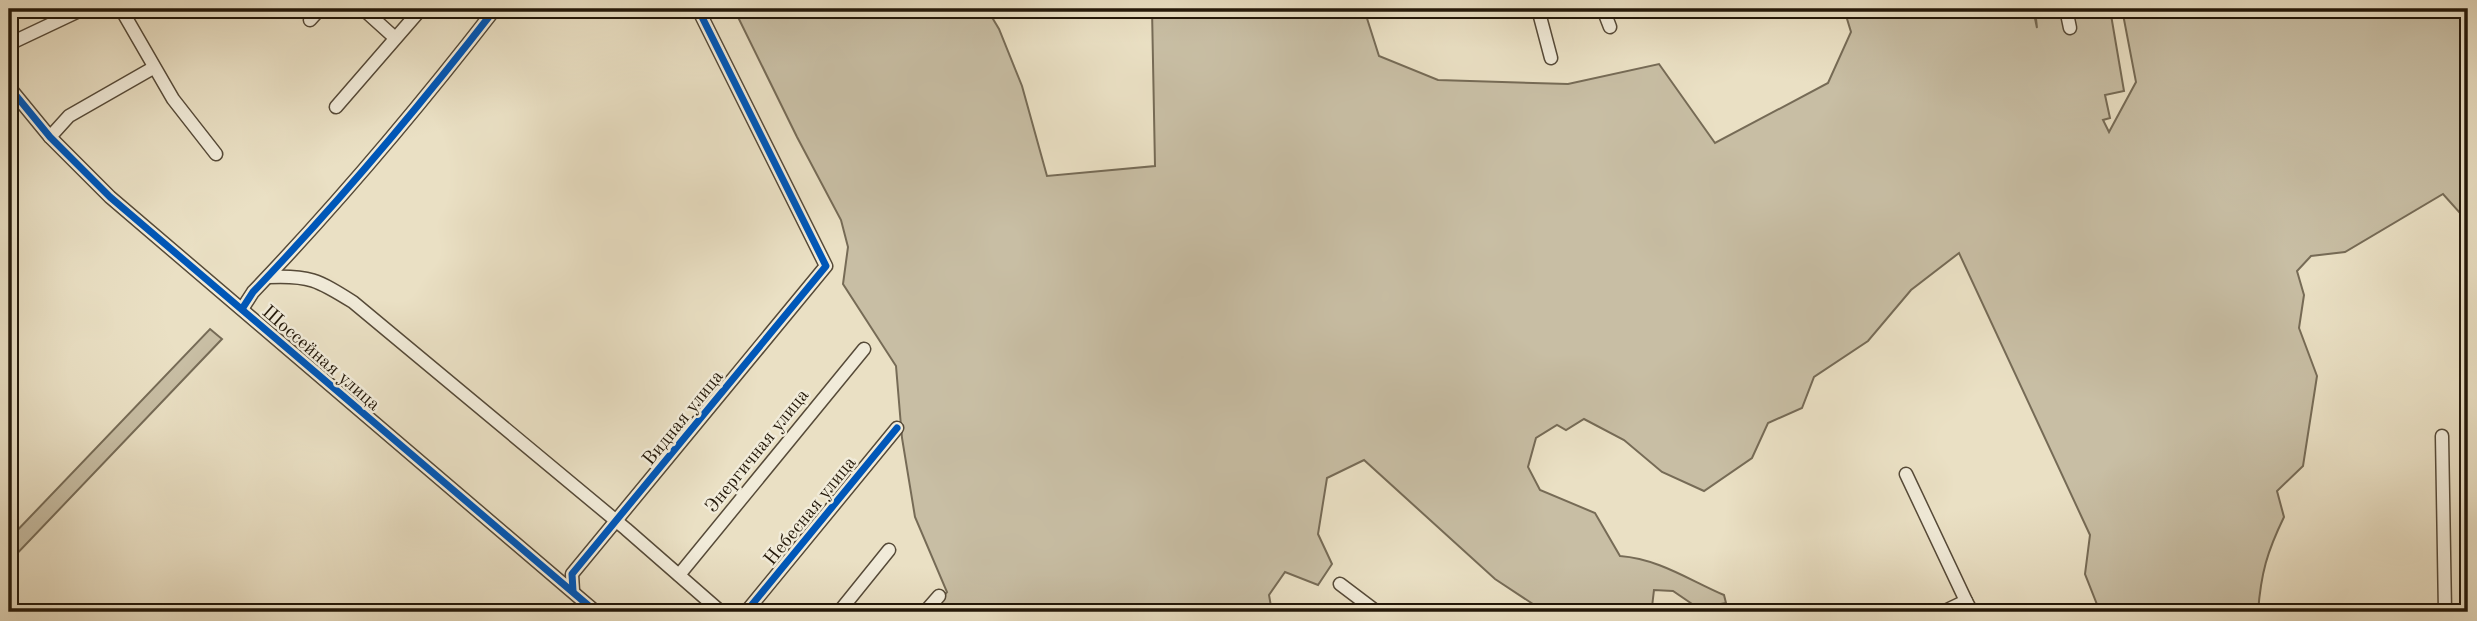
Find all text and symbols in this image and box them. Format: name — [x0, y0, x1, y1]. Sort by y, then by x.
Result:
street label: Шоссейная улица — [258, 303, 383, 415]
street label: Видная улица — [640, 367, 728, 470]
street label: Энергичная улица — [702, 386, 814, 517]
street label: Небесная улица — [761, 453, 861, 570]

